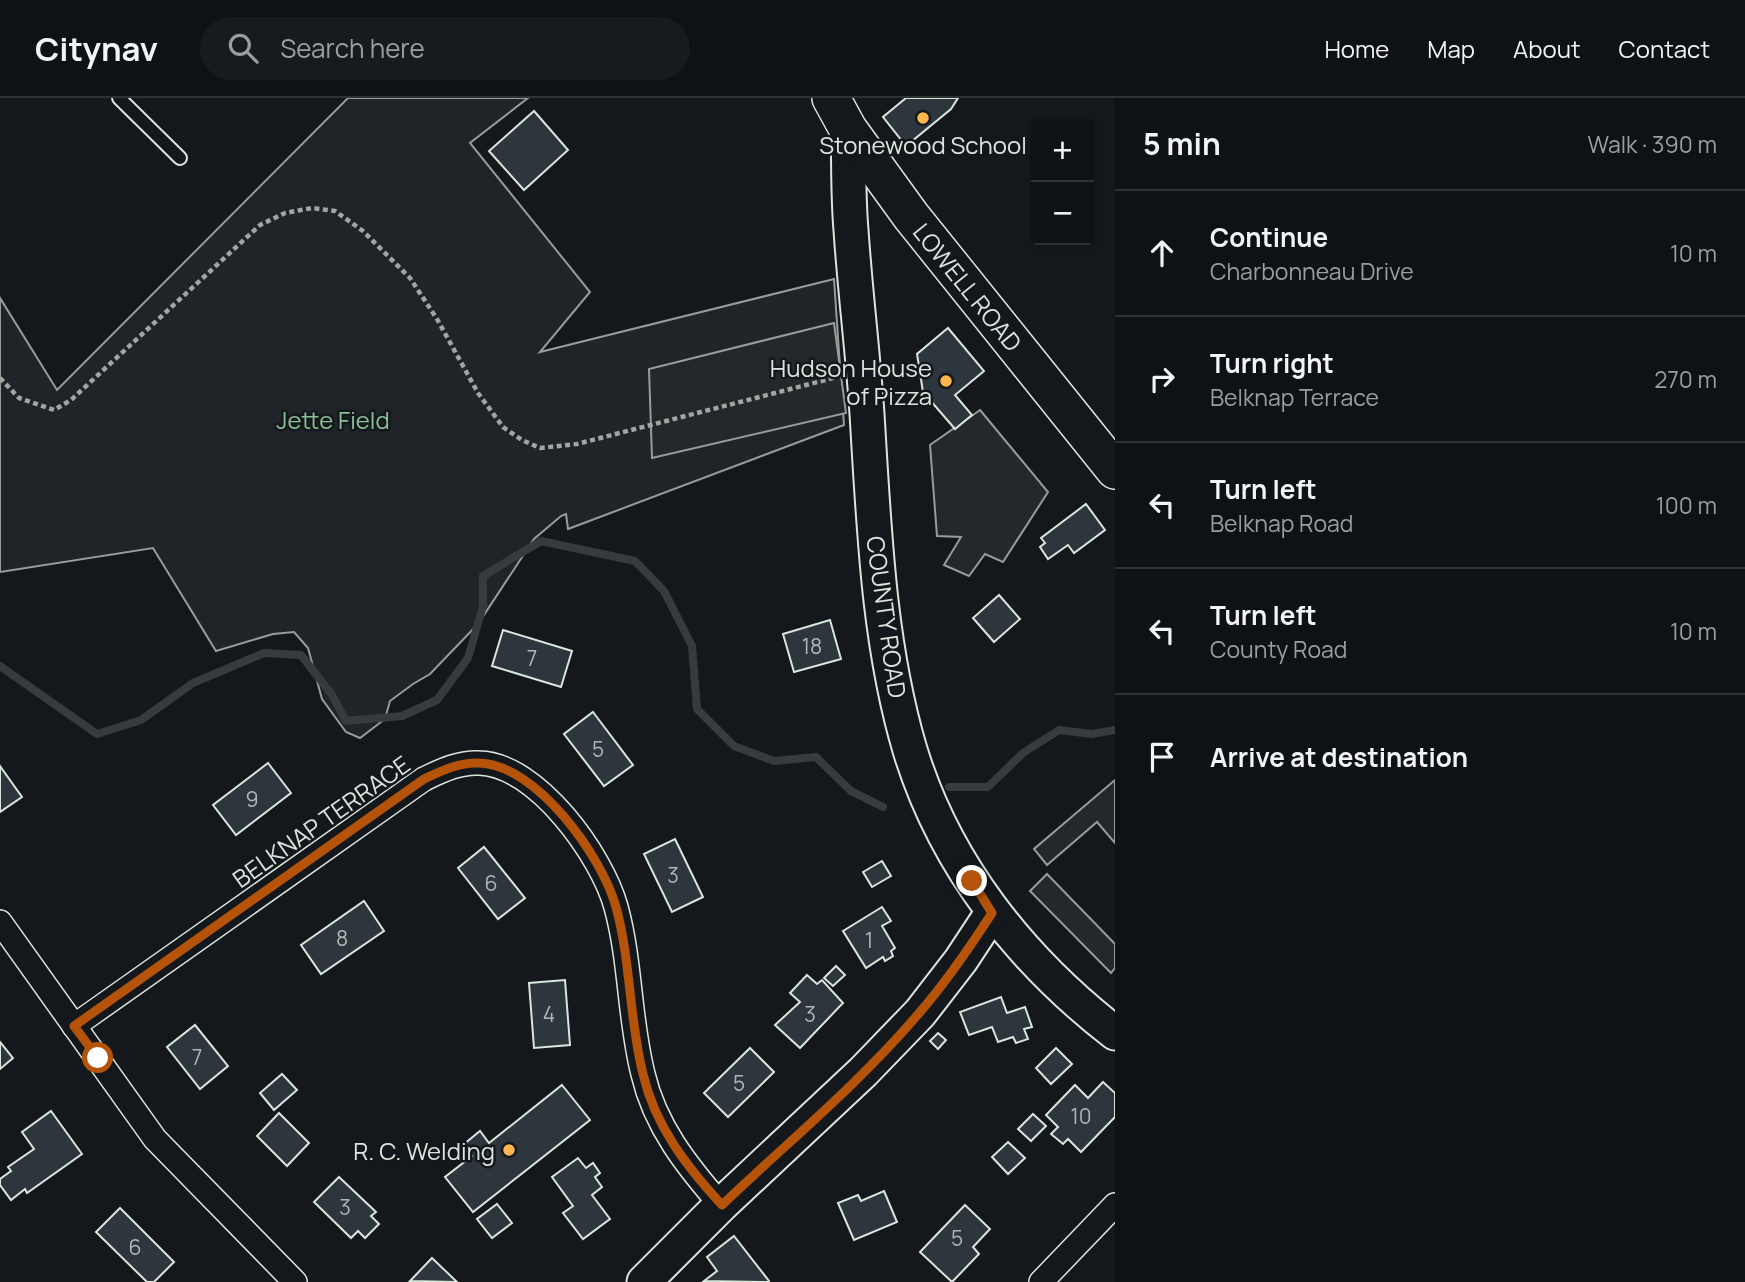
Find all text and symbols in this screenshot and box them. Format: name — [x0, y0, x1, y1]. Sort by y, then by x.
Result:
search box — [200, 17, 690, 80]
text: Citynav — [35, 26, 158, 71]
icon: search — [224, 29, 262, 67]
text: Search here — [280, 30, 425, 66]
text: Home — [1324, 32, 1389, 65]
text: Map — [1427, 32, 1475, 65]
text: About — [1513, 32, 1581, 65]
text: Contact — [1619, 32, 1710, 65]
marker: Stonewood School — [915, 110, 931, 126]
map controls — [1031, 119, 1094, 245]
button: + — [1031, 119, 1094, 182]
text: 5 min — [1143, 123, 1221, 164]
place label: Stonewood School — [819, 128, 1027, 161]
text: Walk · 390 m — [1587, 128, 1717, 160]
button: − — [1031, 182, 1094, 245]
street label: LOWELL ROAD — [906, 216, 1030, 358]
text: Continue — [1210, 219, 1328, 255]
icon: ahead — [1143, 234, 1181, 272]
text: 10 m — [1670, 237, 1717, 269]
text: Charbonneau Drive — [1210, 255, 1414, 287]
text: Turn right — [1210, 345, 1334, 381]
place label: Hudson House of Pizza — [770, 351, 932, 412]
icon: right — [1143, 360, 1181, 398]
text: 270 m — [1654, 363, 1717, 395]
marker: Hudson House of Pizza — [938, 373, 954, 389]
text: Belknap Terrace — [1210, 381, 1379, 413]
park label: Jette Field — [276, 403, 390, 436]
text: Turn left — [1210, 471, 1317, 507]
icon: left — [1143, 486, 1181, 524]
text: 100 m — [1656, 489, 1717, 521]
text: Belknap Road — [1210, 507, 1353, 539]
street label: COUNTY ROAD — [859, 534, 915, 700]
text: Turn left — [1210, 597, 1317, 633]
icon: left — [1143, 612, 1181, 650]
text: 10 m — [1670, 615, 1717, 647]
house number: 18 — [802, 632, 822, 660]
text: County Road — [1210, 633, 1348, 665]
house number: 7 — [527, 644, 537, 672]
house number: 5 — [592, 735, 604, 763]
icon: arrive — [1143, 738, 1181, 776]
text: Arrive at destination — [1210, 739, 1468, 775]
street label: BELKNAP TERRACE — [226, 747, 416, 895]
house number: 9 — [245, 785, 259, 813]
house number: 3 — [667, 861, 679, 889]
route end — [956, 865, 987, 896]
house number: 6 — [484, 869, 498, 897]
house number: 8 — [336, 924, 348, 952]
house number: 1 — [865, 926, 873, 954]
house number: 4 — [543, 1000, 555, 1028]
house number: 3 — [804, 1000, 816, 1028]
route start — [82, 1042, 113, 1073]
house number: 7 — [192, 1043, 202, 1071]
house number: 5 — [733, 1069, 745, 1097]
house number: 10 — [1071, 1102, 1092, 1130]
place label: R. C. Welding — [353, 1134, 495, 1167]
marker: R. C. Welding — [501, 1142, 517, 1158]
house number: 3 — [339, 1193, 351, 1221]
house number: 5 — [951, 1224, 963, 1252]
house number: 6 — [128, 1233, 142, 1261]

